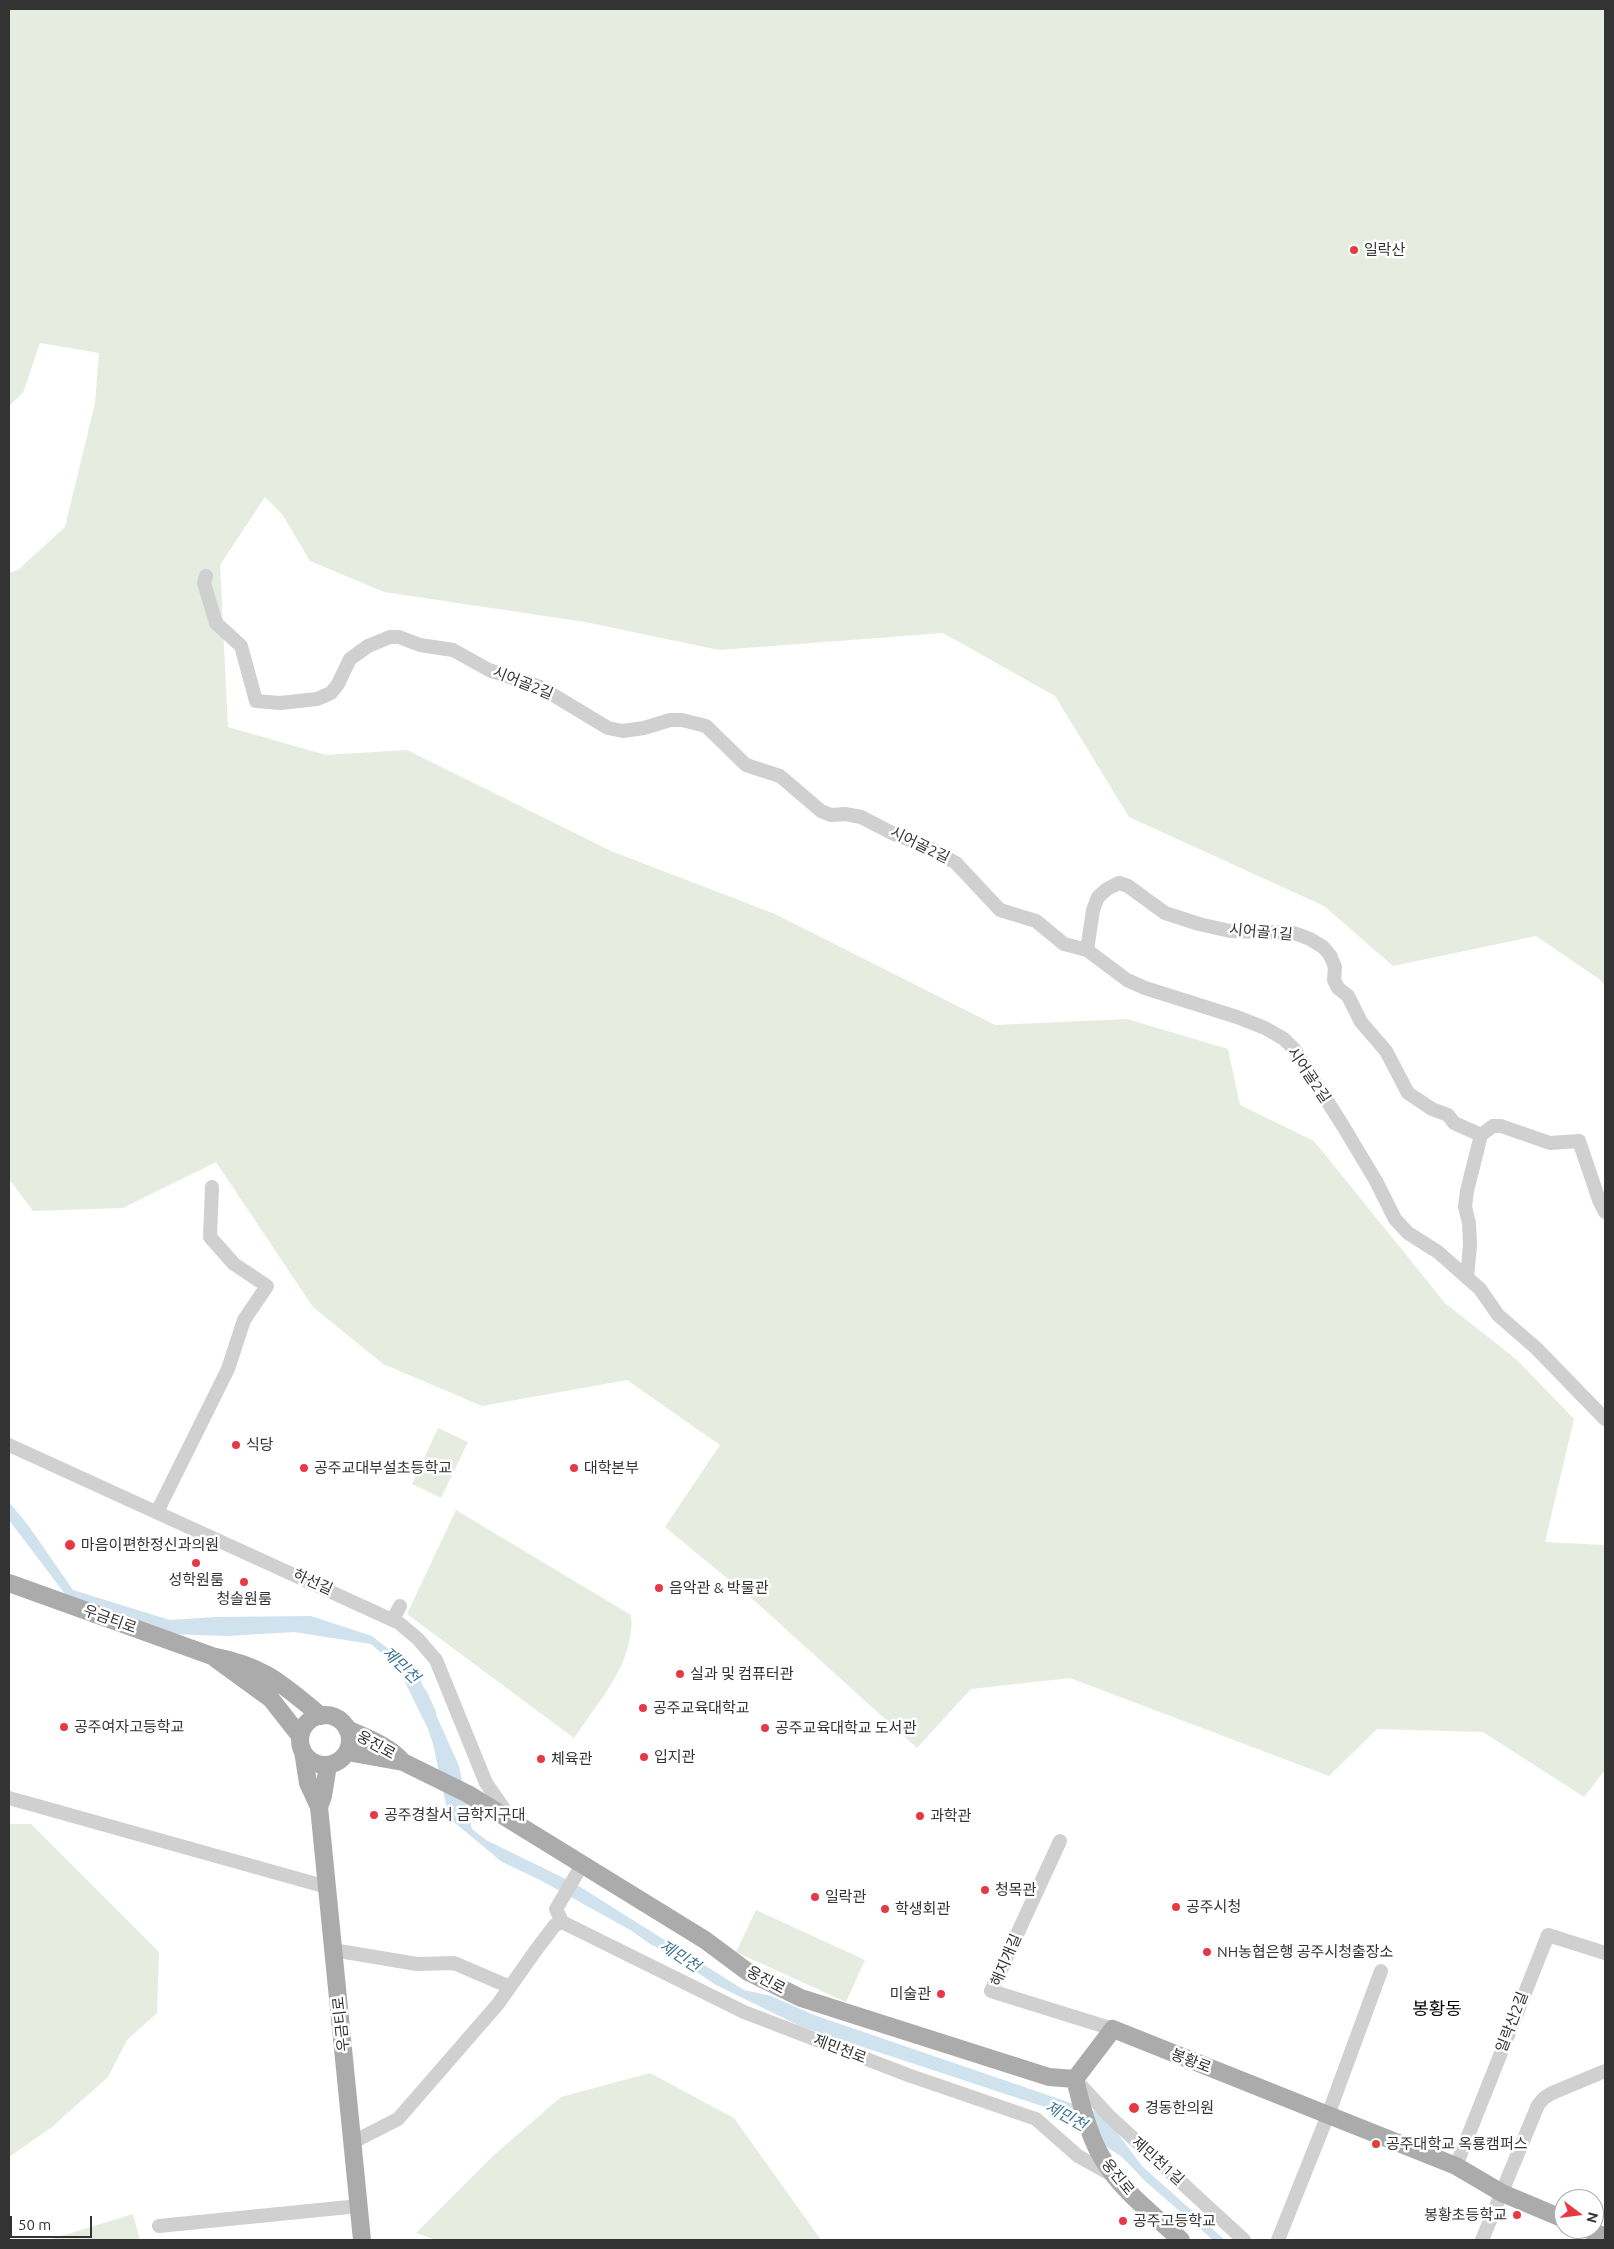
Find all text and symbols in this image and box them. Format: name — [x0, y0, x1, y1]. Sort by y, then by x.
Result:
place label: 일락산 — [1364, 241, 1405, 259]
marker: 일락산 — [1348, 244, 1360, 256]
street label: 시어골2길 — [490, 663, 556, 703]
street label: 시어골2길 — [887, 823, 953, 867]
street label: 시어골1길 — [1229, 920, 1293, 944]
street label: 시어골2길 — [1284, 1044, 1334, 1106]
place label: 식당 — [246, 1436, 274, 1454]
marker: 식당 — [230, 1439, 242, 1451]
place label: 공주교대부설초등학교 — [314, 1459, 452, 1477]
place label: 대학본부 — [584, 1459, 639, 1477]
marker: 공주교대부설초등학교 — [298, 1462, 310, 1474]
marker: 대학본부 — [568, 1462, 580, 1474]
place label: 마음이편한정신과의원 — [81, 1536, 219, 1554]
marker: 마음이편한정신과의원 — [63, 1538, 77, 1552]
marker: 성학원룸 — [190, 1557, 202, 1569]
street label: 하선길 — [290, 1565, 336, 1599]
place label: 성학원룸 — [168, 1571, 224, 1589]
marker: 청솔원룸 — [238, 1576, 250, 1588]
place label: 음악관 & 박물관 — [669, 1579, 768, 1597]
marker: 음악관 & 박물관 — [653, 1582, 665, 1594]
place label: 청솔원룸 — [216, 1590, 272, 1608]
street label: 우금티로 — [81, 1601, 139, 1637]
water label: 제민천 — [378, 1643, 424, 1687]
place label: 실과 및 컴퓨터관 — [690, 1665, 793, 1683]
marker: 실과 및 컴퓨터관 — [674, 1668, 686, 1680]
place label: 공주교육대학교 — [653, 1699, 750, 1717]
marker: 공주교육대학교 — [637, 1702, 649, 1714]
place label: 공주여자고등학교 — [74, 1718, 184, 1736]
place label: 공주교육대학교 도서관 — [775, 1719, 916, 1737]
marker: 공주여자고등학교 — [58, 1721, 70, 1733]
marker: 공주교육대학교 도서관 — [759, 1722, 771, 1734]
street label: 웅진로 — [354, 1727, 398, 1763]
place label: 입지관 — [654, 1748, 695, 1766]
place label: 체육관 — [551, 1750, 592, 1768]
marker: 입지관 — [638, 1751, 650, 1763]
marker: 체육관 — [535, 1753, 547, 1765]
place label: 공주경찰서 금학지구대 — [384, 1806, 525, 1824]
place label: 과학관 — [930, 1807, 971, 1825]
marker: 공주경찰서 금학지구대 — [368, 1809, 380, 1821]
marker: 과학관 — [914, 1810, 926, 1822]
place label: 청목관 — [995, 1881, 1036, 1899]
marker: 청목관 — [979, 1884, 991, 1896]
place label: 일락관 — [825, 1888, 866, 1906]
marker: 일락관 — [809, 1891, 821, 1903]
place label: 공주시청 — [1186, 1898, 1241, 1916]
place label: 학생회관 — [895, 1900, 950, 1918]
marker: 공주시청 — [1170, 1901, 1182, 1913]
marker: 학생회관 — [879, 1903, 891, 1915]
street label: 해지개길 — [987, 1931, 1025, 1989]
water label: 제민천 — [656, 1936, 704, 1976]
place label: NH농협은행 공주시청출장소 — [1217, 1943, 1393, 1961]
marker: NH농협은행 공주시청출장소 — [1201, 1946, 1213, 1958]
street label: 웅진로 — [743, 1962, 789, 1998]
place label: 미술관 — [890, 1985, 931, 2003]
marker: 미술관 — [935, 1988, 947, 2000]
street label: 일락산2길 — [1492, 1989, 1532, 2055]
street label: 우금티로 — [329, 1996, 353, 2052]
district label: 봉황동 — [1412, 1998, 1462, 2020]
street label: 제민천로 — [811, 2031, 869, 2067]
street label: 봉황로 — [1168, 2045, 1214, 2077]
water label: 제민천 — [1042, 2097, 1090, 2135]
place label: 경동한의원 — [1145, 2099, 1214, 2117]
marker: 경동한의원 — [1127, 2101, 1141, 2115]
street label: 제민천1길 — [1128, 2133, 1188, 2189]
place label: 공주대학교 옥룡캠퍼스 — [1386, 2135, 1527, 2153]
marker: 공주대학교 옥룡캠퍼스 — [1370, 2138, 1382, 2150]
street label: 웅진로 — [1098, 2155, 1138, 2199]
north arrow — [1554, 2189, 1604, 2239]
scale bar — [12, 2206, 95, 2238]
place label: 봉황초등학교 — [1424, 2206, 1507, 2224]
marker: 봉황초등학교 — [1511, 2209, 1523, 2221]
text: N — [1583, 2210, 1602, 2225]
place label: 공주고등학교 — [1133, 2212, 1216, 2230]
marker: 공주고등학교 — [1117, 2215, 1129, 2227]
text: 50 m — [18, 2216, 51, 2233]

